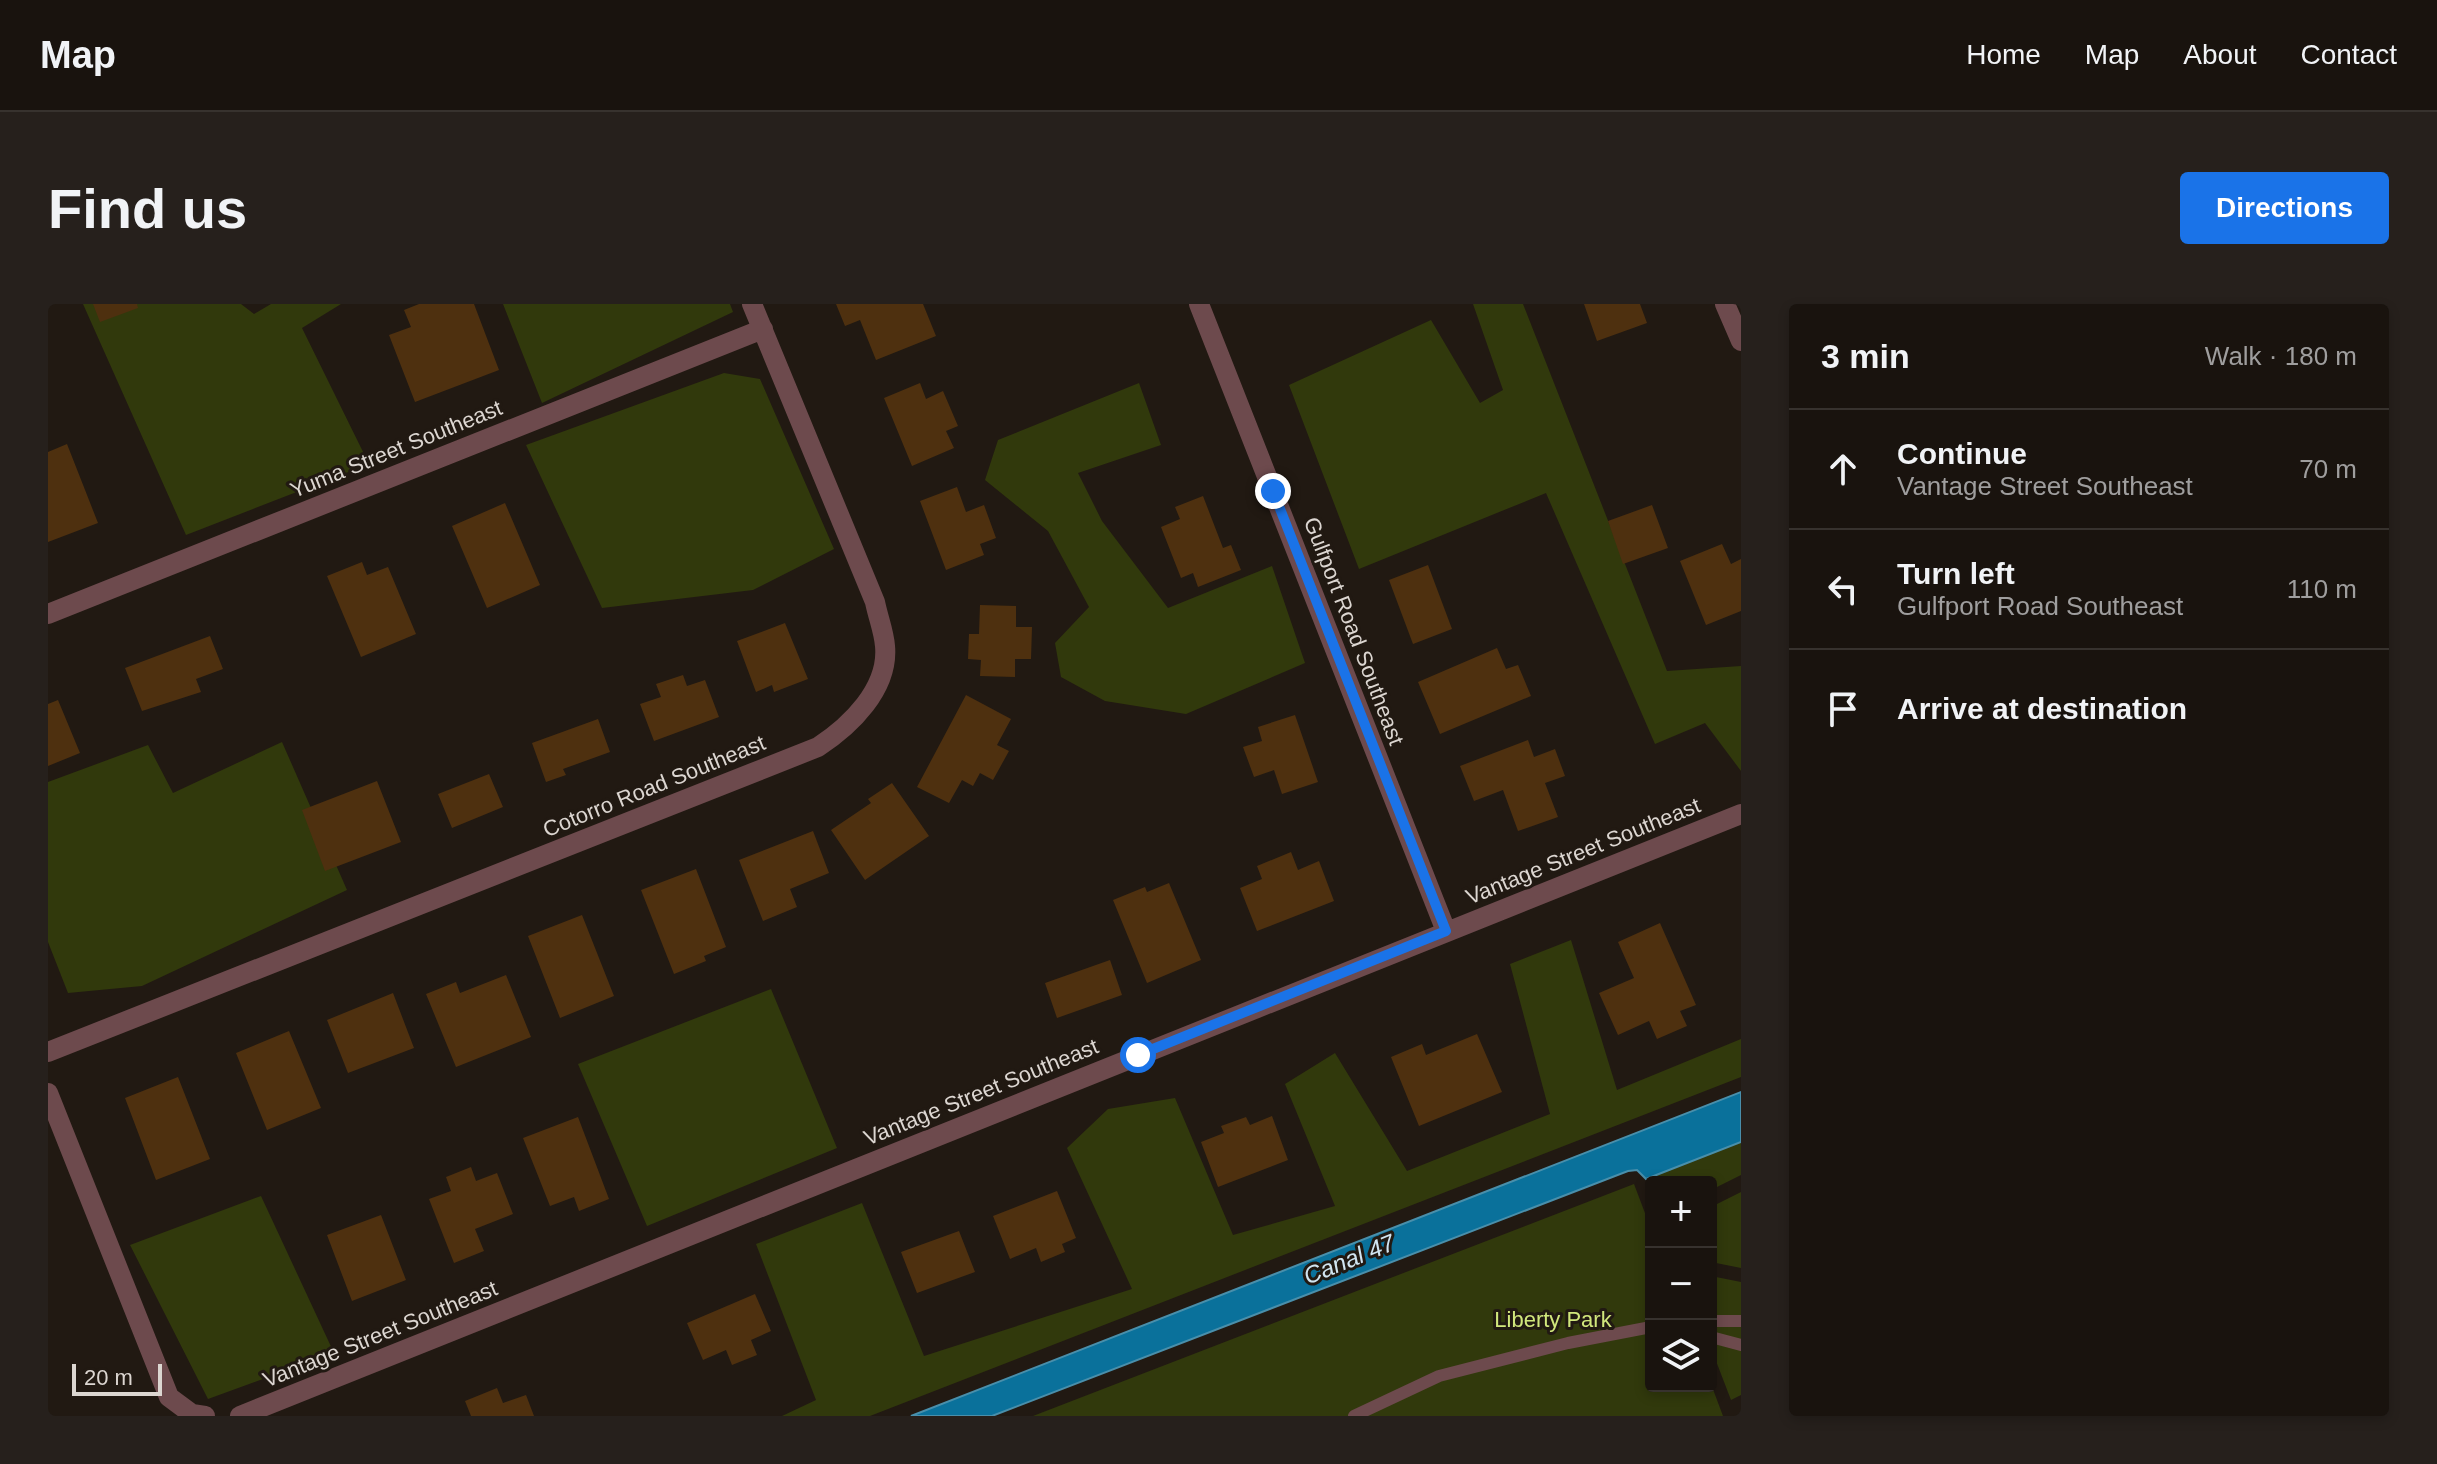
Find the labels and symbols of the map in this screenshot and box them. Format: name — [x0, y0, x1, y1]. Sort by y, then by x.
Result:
street label: Yuma Street Southeast — [286, 395, 506, 503]
route end — [1255, 473, 1291, 509]
street label: Gulfport Road Southeast — [1299, 513, 1409, 749]
street label: Cotorro Road Southeast — [539, 730, 769, 842]
street label: Vantage Street Southeast — [1462, 793, 1704, 909]
street label: Vantage Street Southeast — [860, 1034, 1102, 1150]
route start — [1120, 1037, 1156, 1073]
water label: Canal 47 — [1299, 1228, 1400, 1290]
street label: Vantage Street Southeast — [259, 1276, 501, 1392]
park label: Liberty Park — [1494, 1307, 1613, 1332]
scale bar — [72, 1360, 162, 1396]

